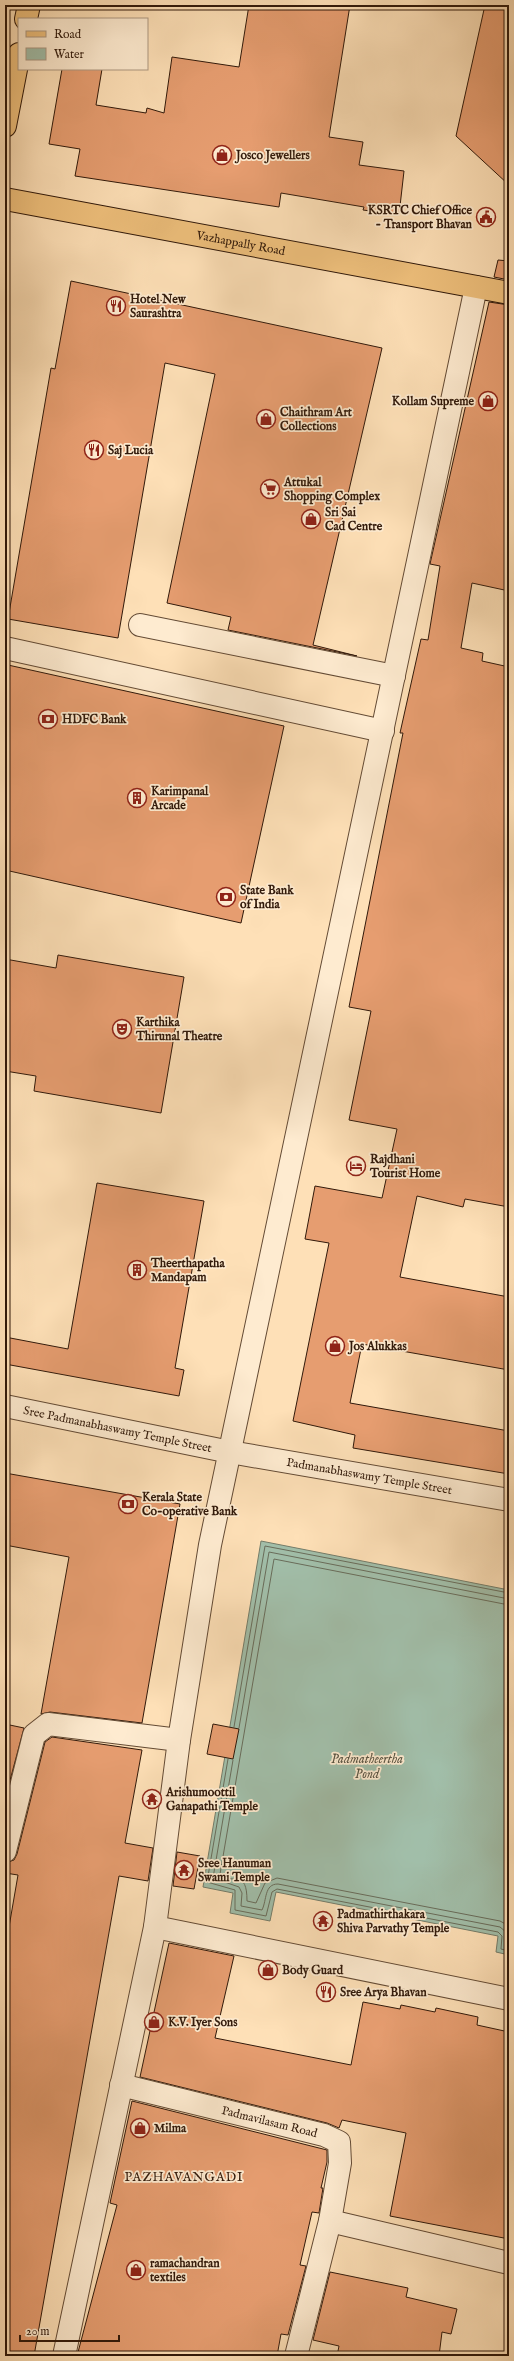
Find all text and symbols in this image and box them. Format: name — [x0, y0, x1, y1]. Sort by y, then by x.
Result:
legend — [18, 18, 148, 70]
text: Road — [54, 27, 82, 42]
text: Water — [54, 47, 85, 62]
shop icon: Josco Jewellers — [211, 144, 233, 166]
place label: Josco Jewellers — [234, 148, 310, 164]
place label: KSRTC Chief Office - Transport Bhavan — [368, 203, 473, 233]
public building icon: KSRTC Chief Office - Transport Bhavan — [475, 206, 497, 228]
street label: Vazhappally Road — [194, 228, 287, 259]
place label: Hotel New Saurashtra — [130, 292, 187, 321]
restaurant icon: Hotel New Saurashtra — [105, 295, 127, 317]
shop icon: Kollam Supreme — [477, 390, 499, 412]
place label: Kollam Supreme — [392, 394, 474, 410]
place label: Chaithram Art Collections — [280, 405, 353, 434]
shop icon: Chaithram Art Collections — [255, 408, 277, 430]
restaurant icon: Saj Lucia — [83, 439, 105, 461]
place label: Saj Lucia — [108, 443, 154, 459]
place label: Attukal Shopping Complex — [283, 475, 380, 505]
supermarket icon: Attukal Shopping Complex — [259, 478, 281, 500]
place label: Sri Sai Cad Centre — [325, 505, 383, 534]
shop icon: Sri Sai Cad Centre — [300, 508, 322, 530]
bank icon: HDFC Bank — [37, 708, 59, 730]
place label: HDFC Bank — [62, 712, 127, 727]
place label: Karimpanal Arcade — [150, 784, 209, 813]
building icon: Karimpanal Arcade — [126, 787, 148, 809]
place label: State Bank of India — [240, 883, 294, 912]
bank icon: State Bank of India — [215, 886, 237, 908]
place label: Karthika Thirunal Theatre — [135, 1015, 223, 1044]
theatre icon: Karthika Thirunal Theatre — [111, 1018, 133, 1040]
place label: Rajdhani Tourist Home — [369, 1152, 441, 1181]
hotel icon: Rajdhani Tourist Home — [345, 1155, 367, 1177]
place label: Theerthapatha Mandapam — [150, 1256, 225, 1286]
building icon: Theerthapatha Mandapam — [126, 1259, 148, 1281]
shop icon: Jos Alukkas — [324, 1335, 346, 1357]
place label: Jos Alukkas — [347, 1339, 407, 1355]
street label: Sree Padmanabhaswamy Temple Street — [22, 1403, 213, 1456]
street label: Padmanabhaswamy Temple Street — [285, 1455, 453, 1498]
place label: Kerala State Co-operative Bank — [142, 1490, 238, 1520]
bank icon: Kerala State Co-operative Bank — [117, 1493, 139, 1515]
water label: Padmatheertha Pond — [331, 1751, 403, 1783]
place label: Arishumoottil Ganapathi Temple — [165, 1785, 258, 1815]
temple icon: Arishumoottil Ganapathi Temple — [141, 1788, 163, 1810]
place label: Sree Hanuman Swami Temple — [198, 1856, 272, 1886]
temple icon: Sree Hanuman Swami Temple — [173, 1859, 195, 1881]
place label: Padmathirthakara Shiva Parvathy Temple — [337, 1907, 450, 1937]
temple icon: Padmathirthakara Shiva Parvathy Temple — [312, 1910, 334, 1932]
shop icon: Body Guard — [257, 1959, 279, 1981]
place label: Body Guard — [282, 1963, 344, 1979]
restaurant icon: Sree Arya Bhavan — [315, 1981, 337, 2003]
place label: Sree Arya Bhavan — [340, 1985, 427, 2001]
shop icon: K.V. Iyer Sons — [143, 2011, 165, 2033]
place label: K.V. Iyer Sons — [168, 2015, 238, 2031]
street label: Padmavilasam Road — [220, 2103, 320, 2141]
shop icon: Milma — [129, 2117, 151, 2139]
place label: Milma — [154, 2121, 187, 2136]
district label: PAZHAVANGADI — [124, 2169, 244, 2186]
place label: ramachandran textiles — [149, 2256, 220, 2285]
shop icon: ramachandran textiles — [125, 2259, 147, 2281]
scale bar — [20, 2317, 119, 2343]
text: 20 m — [26, 2324, 49, 2339]

